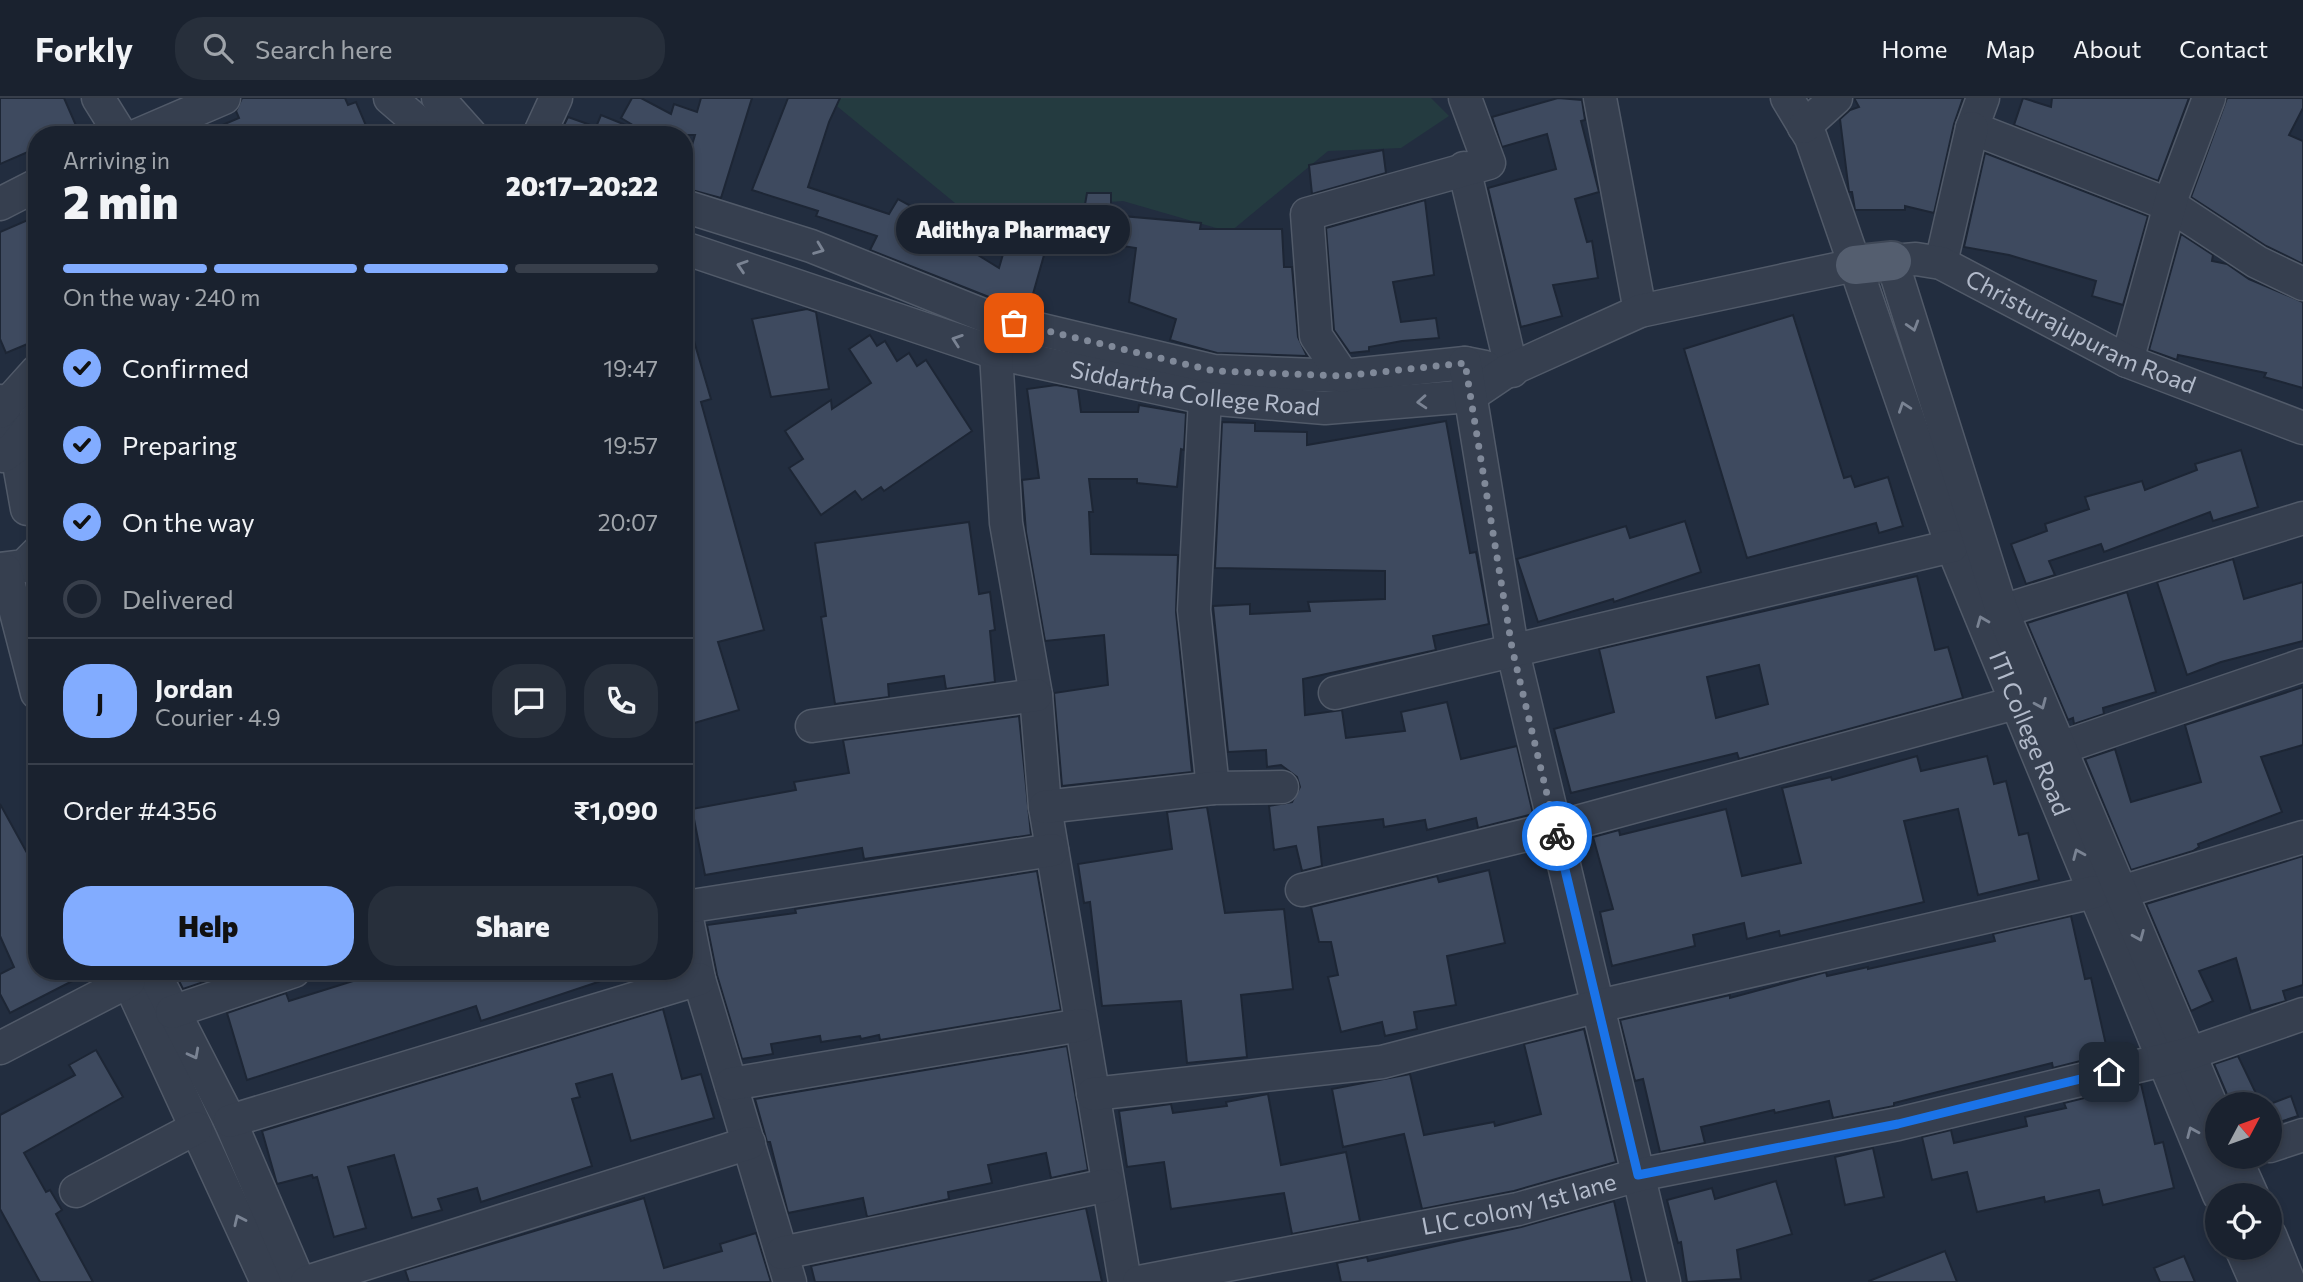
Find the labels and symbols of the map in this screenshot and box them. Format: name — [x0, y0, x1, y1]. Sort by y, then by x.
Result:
callout: Adithya Pharmacy — [897, 204, 1131, 253]
one-way arrow — [813, 241, 825, 255]
one-way arrow — [737, 260, 749, 274]
street label: Christurajupuram Road — [1961, 263, 2200, 399]
pin — [984, 293, 1044, 353]
one-way arrow — [1905, 320, 1919, 332]
one-way arrow — [952, 334, 964, 348]
street label: Siddartha College Road — [1068, 353, 1321, 421]
one-way arrow — [1416, 394, 1427, 409]
one-way arrow — [1898, 402, 1912, 414]
one-way arrow — [1977, 616, 1991, 628]
street label: ITI College Road — [1984, 646, 2077, 819]
one-way arrow — [2033, 696, 2047, 709]
courier — [1522, 801, 1592, 871]
one-way arrow — [2072, 849, 2086, 861]
one-way arrow — [2131, 929, 2145, 941]
pin — [2079, 1042, 2139, 1102]
one-way arrow — [186, 1047, 199, 1060]
north arrow — [2205, 1092, 2282, 1169]
one-way arrow — [2186, 1127, 2200, 1140]
street label: LIC colony 1st lane — [1419, 1166, 1619, 1240]
one-way arrow — [233, 1215, 247, 1227]

